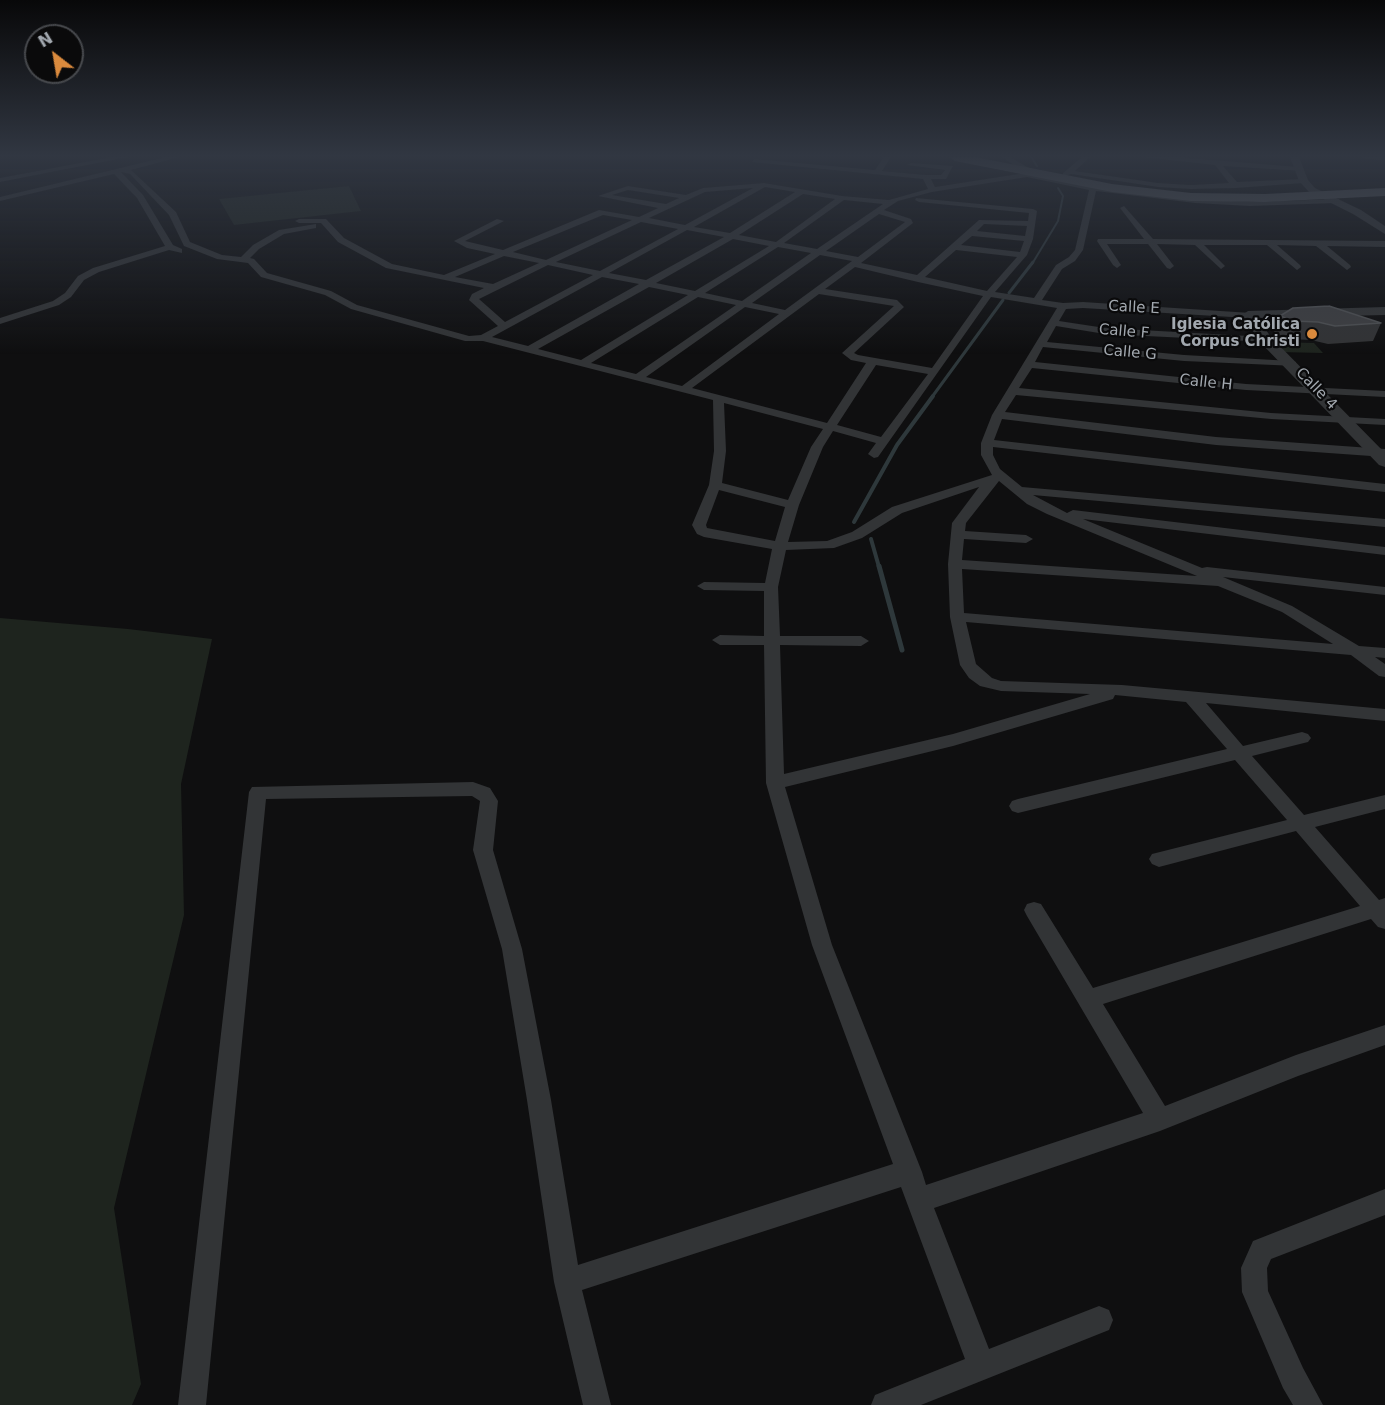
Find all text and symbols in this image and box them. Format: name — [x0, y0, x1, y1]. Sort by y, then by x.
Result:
north arrow — [24, 24, 84, 84]
text: N — [35, 28, 56, 51]
street label: Calle E — [1108, 298, 1160, 318]
place label: Iglesia Católica Corpus Christi — [1171, 316, 1300, 351]
street label: Calle F — [1098, 321, 1150, 343]
marker: Iglesia Católica Corpus Christi — [1305, 327, 1319, 341]
street label: Calle G — [1103, 342, 1157, 364]
street label: Calle 4 — [1292, 364, 1340, 414]
street label: Calle H — [1179, 371, 1233, 395]

